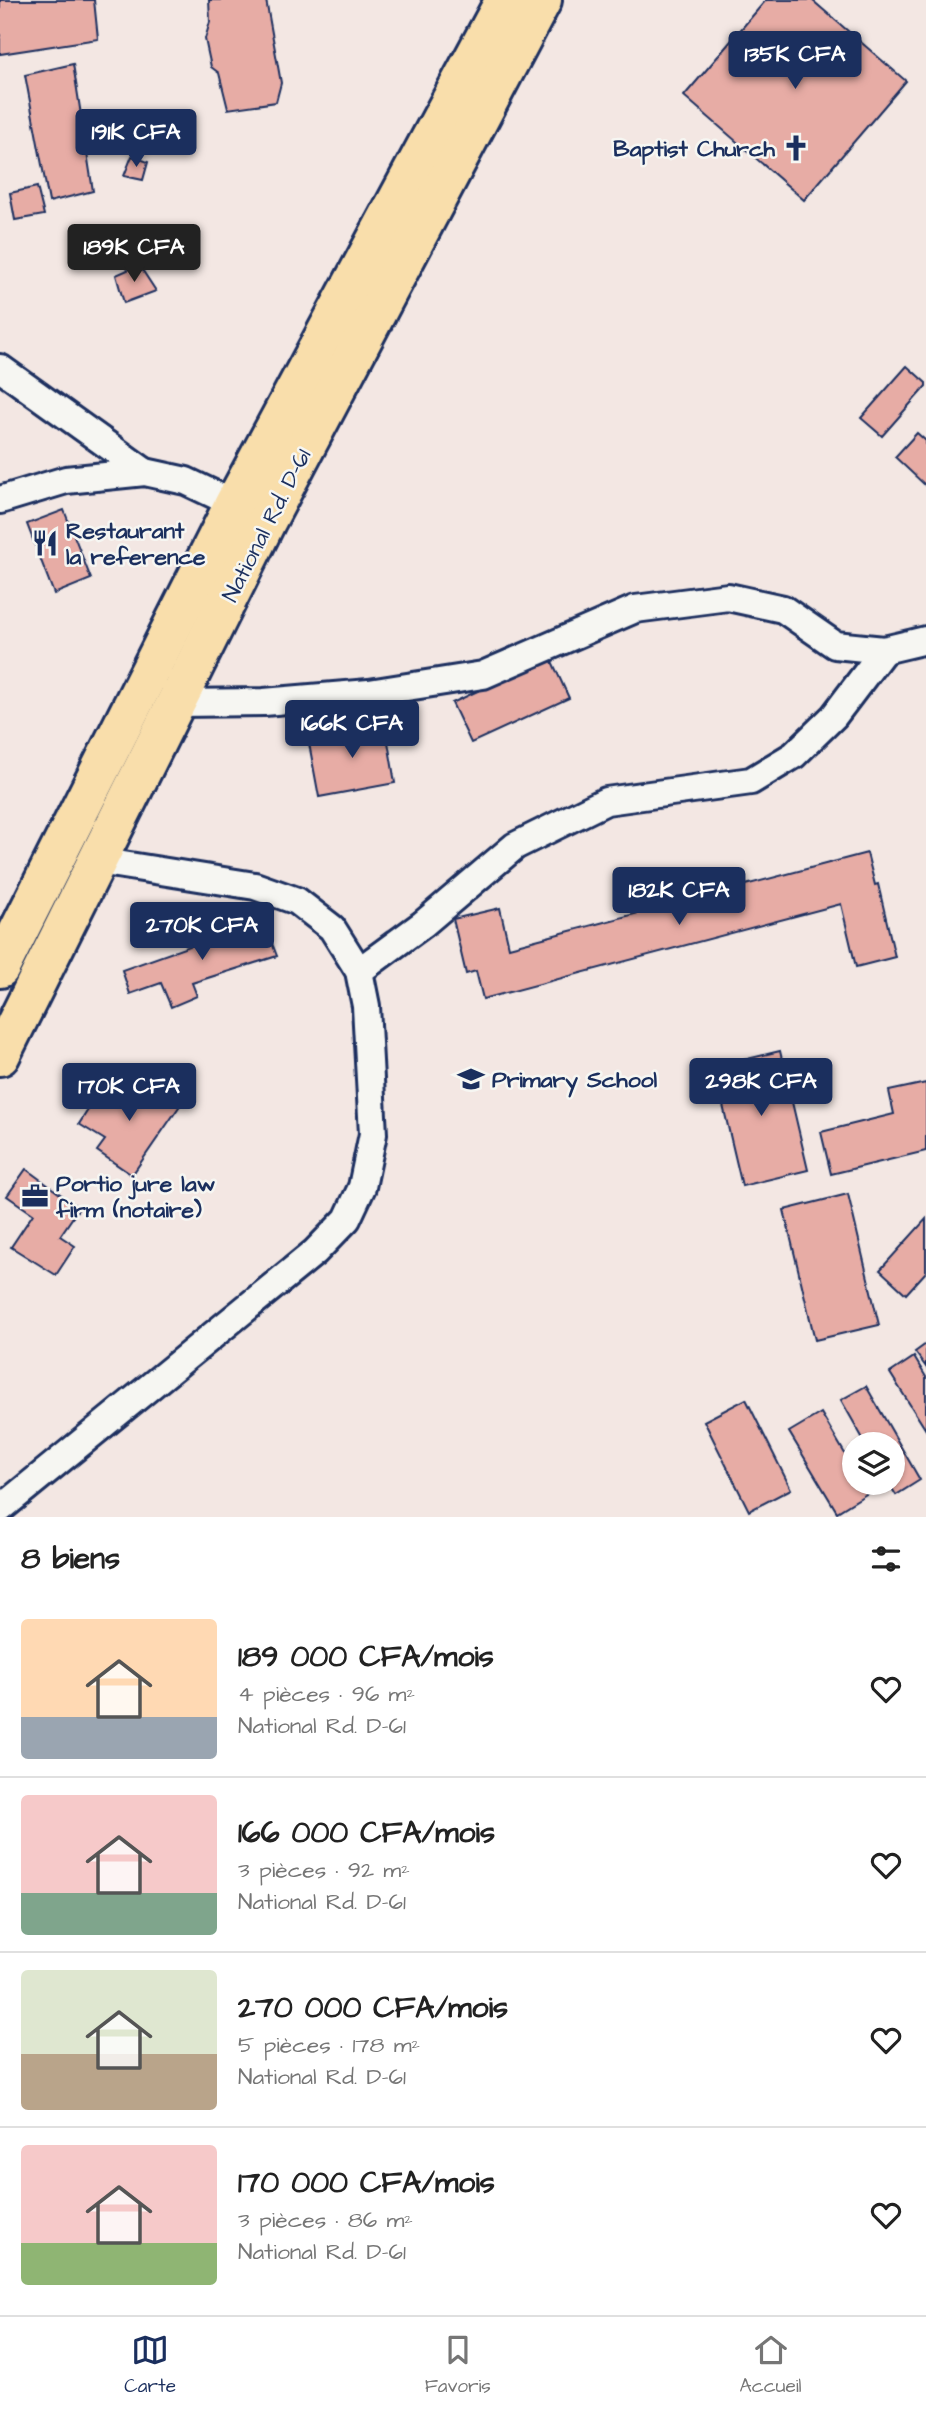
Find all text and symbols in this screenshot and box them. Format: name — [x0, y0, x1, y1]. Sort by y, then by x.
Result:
pin: 135K CFA — [723, 32, 867, 91]
text: 135K CFA — [744, 38, 846, 70]
pin: 191K CFA — [64, 110, 208, 169]
text: 191K CFA — [91, 116, 181, 148]
place label: Baptist Church — [613, 133, 776, 165]
church icon: Baptist Church — [781, 133, 811, 163]
pin: 189K CFA — [62, 224, 206, 284]
text: 189K CFA — [83, 231, 185, 263]
street label: National Rd. D-61 — [215, 443, 319, 608]
place label: Restaurant la reference — [66, 515, 206, 573]
restaurant icon: Restaurant la reference — [30, 528, 60, 558]
pin: 166K CFA — [280, 700, 424, 760]
text: 166K CFA — [301, 707, 403, 739]
pin: 182K CFA — [607, 867, 751, 927]
text: 182K CFA — [628, 874, 730, 906]
pin: 270K CFA — [130, 902, 274, 962]
text: 270K CFA — [146, 909, 258, 941]
pin: 298K CFA — [689, 1058, 833, 1118]
pin: 170K CFA — [57, 1064, 201, 1123]
school or university icon: Primary School — [456, 1064, 486, 1094]
place label: Primary School — [492, 1064, 658, 1098]
text: 298K CFA — [705, 1065, 817, 1097]
text: 170K CFA — [78, 1070, 180, 1102]
place label: Portio jure law firm (notaire) — [55, 1168, 216, 1226]
office icon: Portio jure law firm (notaire) — [20, 1181, 50, 1211]
map controls — [842, 1432, 905, 1495]
button: layers — [842, 1432, 905, 1495]
text: 8 biens — [21, 1538, 120, 1580]
icon: filters — [867, 1540, 905, 1578]
text: 189 000 CFA/mois — [238, 1636, 494, 1678]
icon: home — [77, 1647, 161, 1731]
icon: heart — [867, 1670, 905, 1708]
text: 4 pièces · 96 m² — [238, 1678, 415, 1710]
text: National Rd. D-61 — [238, 1710, 406, 1742]
text: 166 000 CFA/mois — [238, 1812, 495, 1854]
icon: home — [77, 1823, 161, 1907]
icon: heart — [867, 1846, 905, 1884]
text: 3 pièces · 92 m² — [238, 1854, 410, 1886]
text: National Rd. D-61 — [238, 1886, 406, 1918]
text: 270 000 CFA/mois — [238, 1987, 508, 2029]
icon: home — [77, 1998, 161, 2082]
icon: heart — [867, 2021, 905, 2059]
text: 5 pièces · 178 m² — [238, 2029, 420, 2061]
text: National Rd. D-61 — [238, 2061, 406, 2093]
text: 170 000 CFA/mois — [238, 2162, 495, 2204]
icon: home — [77, 2173, 161, 2257]
icon: heart — [867, 2196, 905, 2234]
text: 3 pièces · 86 m² — [238, 2204, 413, 2236]
text: National Rd. D-61 — [238, 2236, 406, 2268]
tab: Carte — [124, 2331, 176, 2400]
tab: Favoris — [425, 2331, 491, 2400]
tab: Accueil — [740, 2331, 802, 2400]

